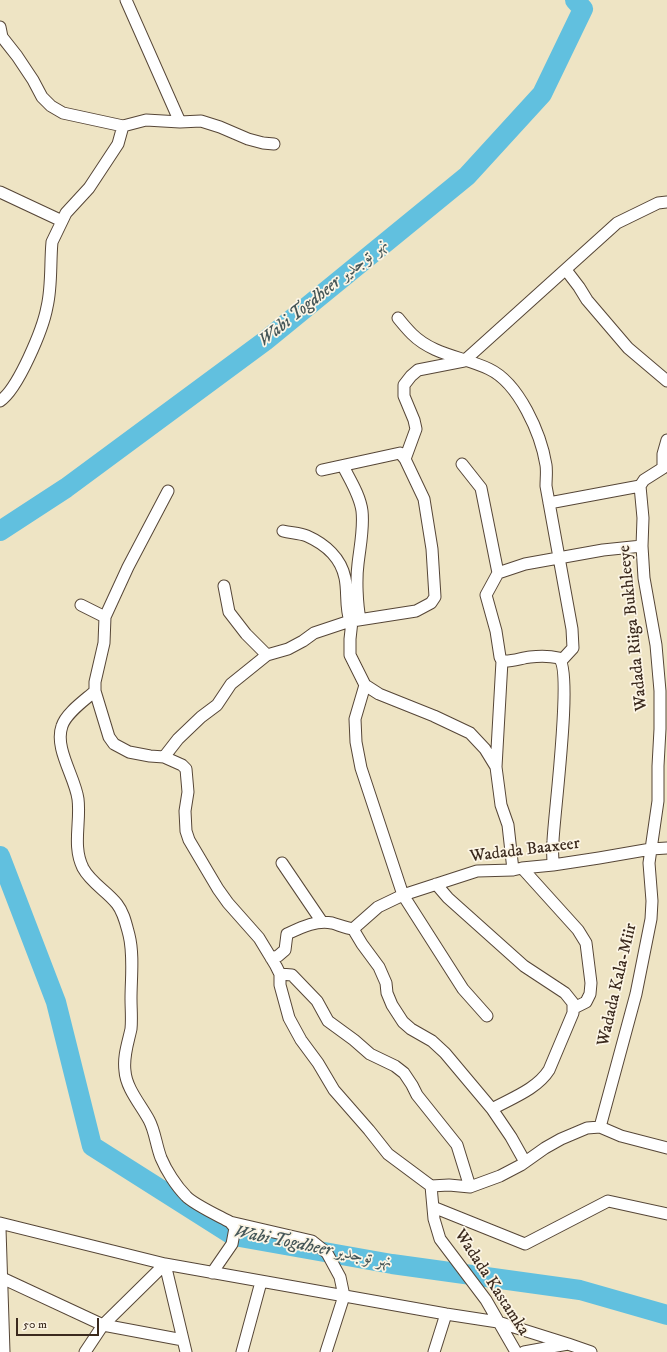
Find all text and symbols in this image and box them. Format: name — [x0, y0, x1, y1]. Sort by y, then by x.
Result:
water label: Wabi Togdheer نهر توجدير — [255, 234, 393, 352]
street label: Wadada Riiga Bukhleeye — [615, 544, 653, 712]
street label: Wadada Baaxeer — [469, 834, 581, 868]
street label: Wadada Kala-Miir — [594, 921, 642, 1049]
water label: Wabi Togdheer نهر توجدير — [232, 1222, 394, 1274]
street label: Wadada Kastamka — [449, 1226, 533, 1340]
scale bar — [18, 1310, 101, 1336]
text: 50 m — [23, 1317, 47, 1332]

